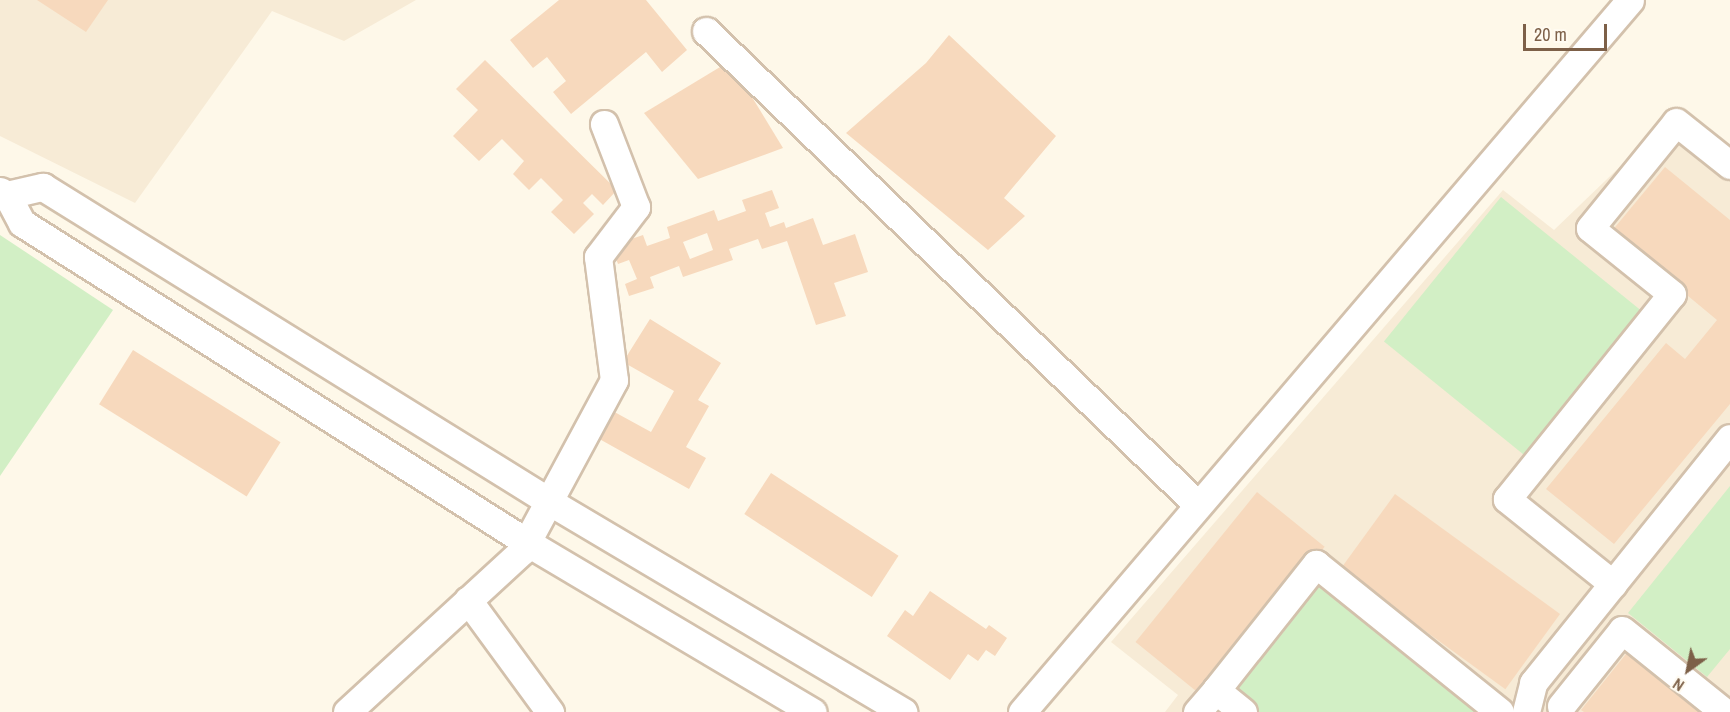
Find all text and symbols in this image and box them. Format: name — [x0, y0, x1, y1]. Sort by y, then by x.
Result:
scale bar — [1526, 12, 1610, 50]
text: 20 m — [1534, 22, 1567, 47]
north arrow — [1658, 640, 1718, 700]
text: N — [1668, 673, 1688, 697]

